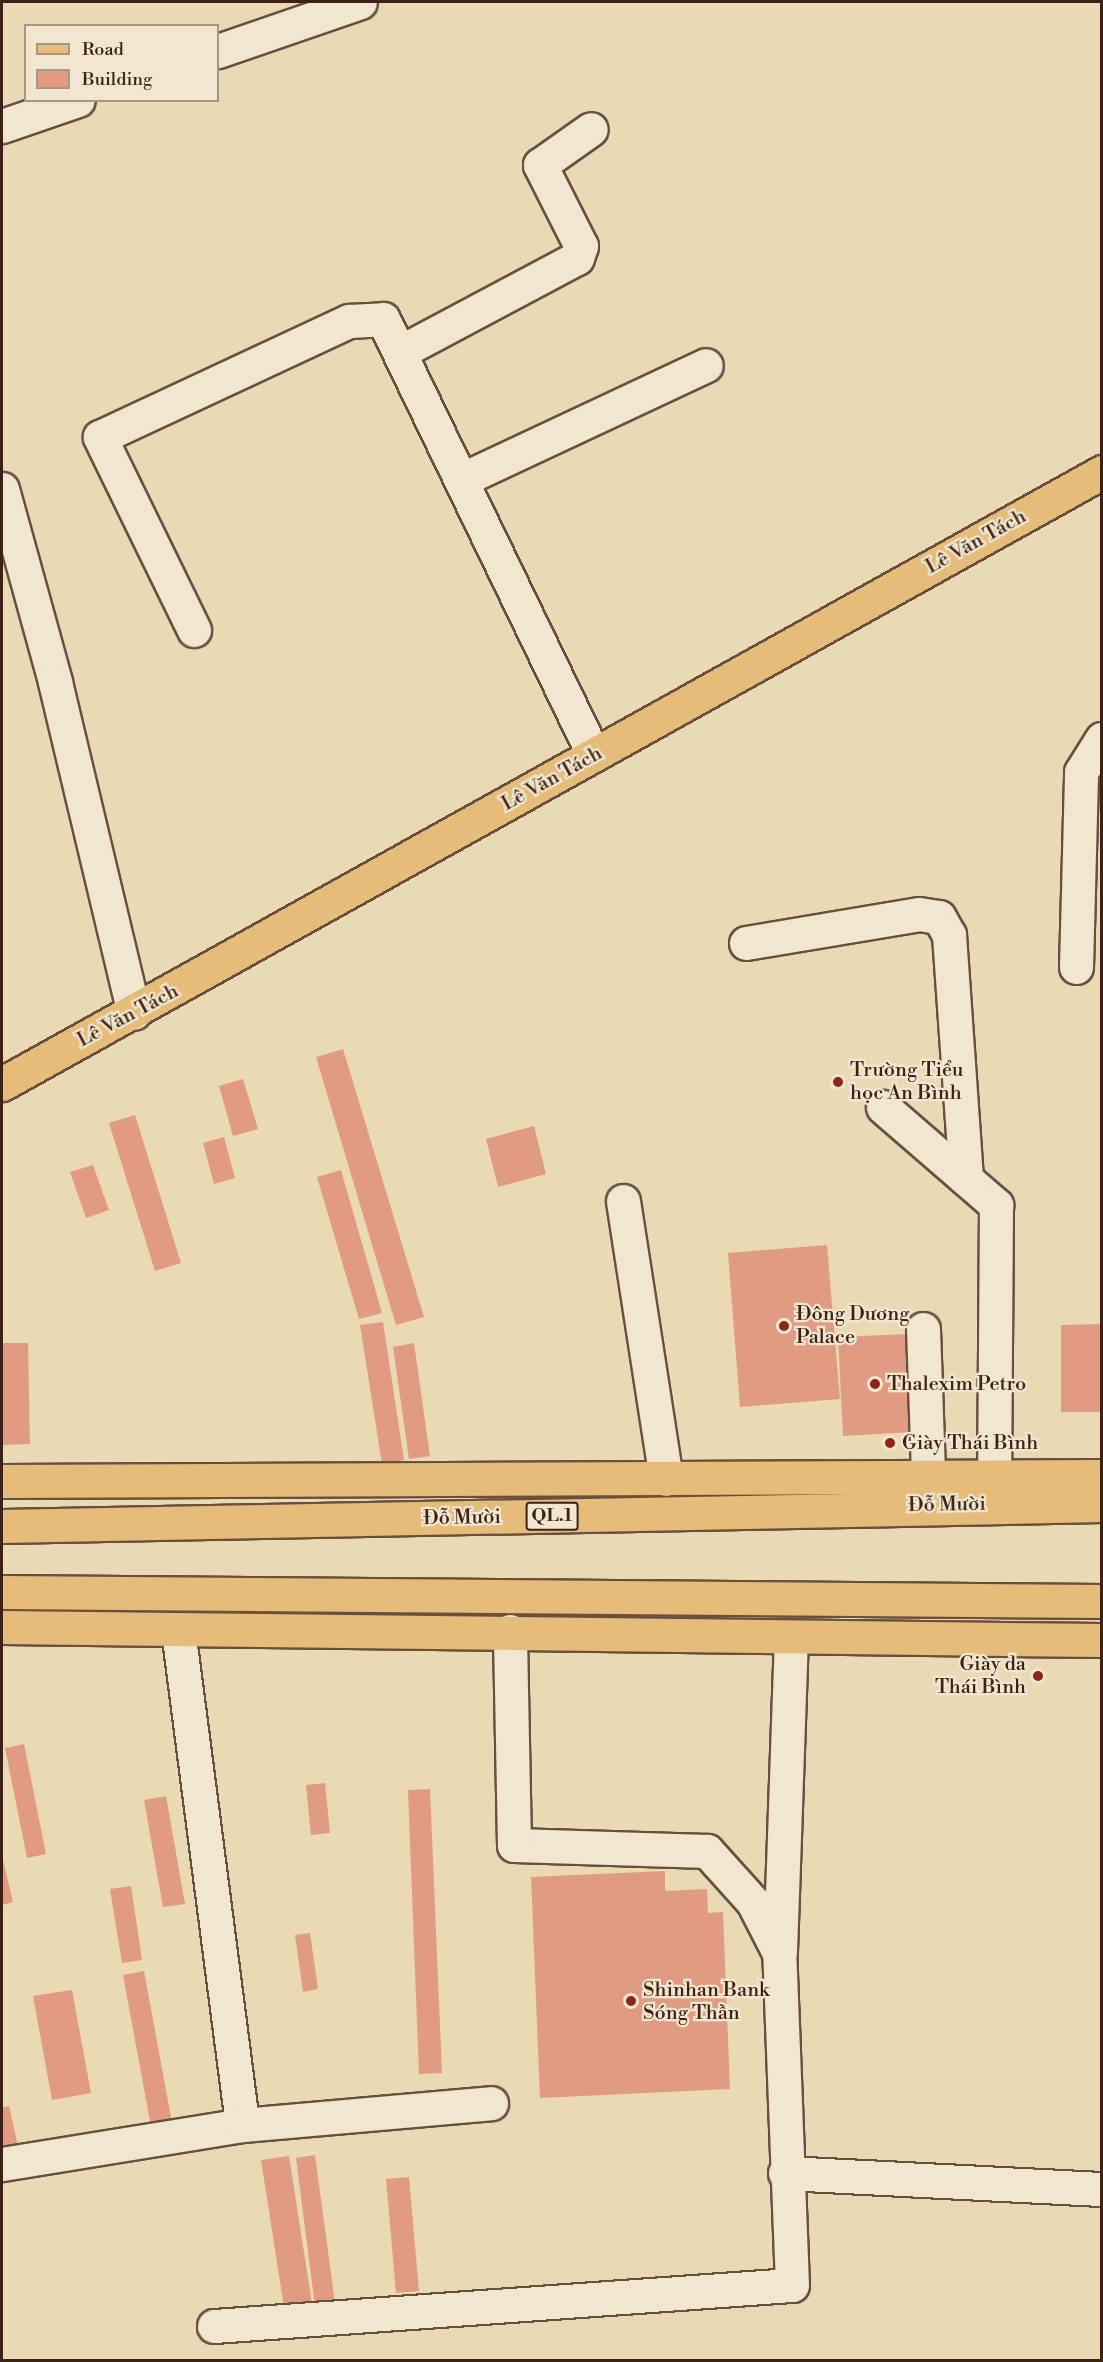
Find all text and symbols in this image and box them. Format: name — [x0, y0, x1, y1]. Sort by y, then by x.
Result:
legend — [24, 24, 219, 102]
text: Road — [82, 38, 124, 61]
text: Building — [82, 68, 152, 91]
street label: Lê Văn Tách — [922, 505, 1030, 579]
street label: Lê Văn Tách — [498, 742, 606, 816]
street label: Lê Văn Tách — [73, 979, 183, 1053]
place label: Trường Tiểu học An Bình — [850, 1058, 963, 1105]
marker: Trường Tiểu học An Bình — [831, 1075, 845, 1089]
place label: Đông Dương Palace — [796, 1302, 910, 1349]
marker: Đông Dương Palace — [777, 1319, 791, 1333]
place label: Thalexim Petro — [887, 1372, 1026, 1396]
marker: Thalexim Petro — [868, 1377, 882, 1391]
place label: Giày Thái Bình — [902, 1431, 1038, 1455]
marker: Giày Thái Bình — [883, 1436, 897, 1450]
street label: Đỗ Mười — [908, 1492, 986, 1518]
road number: QL.1 — [525, 1501, 579, 1531]
street label: Đỗ Mười — [423, 1505, 501, 1531]
place label: Giày da Thái Bình — [935, 1652, 1026, 1699]
marker: Giày da Thái Bình — [1031, 1669, 1045, 1683]
place label: Shinhan Bank Sóng Thần — [643, 1978, 770, 2025]
marker: Shinhan Bank Sóng Thần — [624, 1994, 638, 2008]

